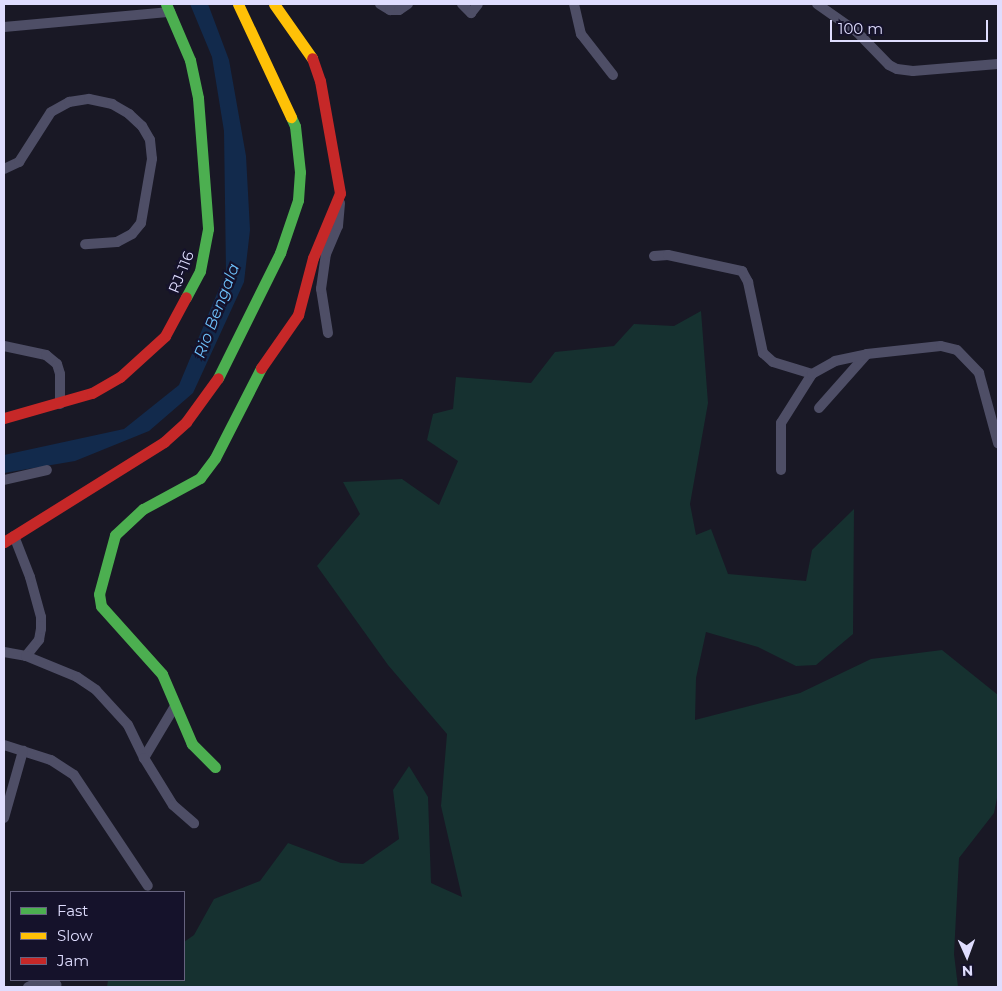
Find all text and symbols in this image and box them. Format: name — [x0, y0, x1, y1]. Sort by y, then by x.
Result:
scale bar — [832, 10, 990, 42]
text: 100 m — [838, 19, 883, 38]
street label: RJ-116 — [164, 248, 198, 296]
water label: Rio Bengala — [190, 261, 244, 361]
legend — [10, 891, 185, 981]
text: Fast — [57, 901, 88, 920]
text: Slow — [57, 926, 93, 945]
north arrow — [942, 931, 992, 981]
text: Jam — [57, 951, 89, 970]
text: N — [962, 962, 973, 980]

